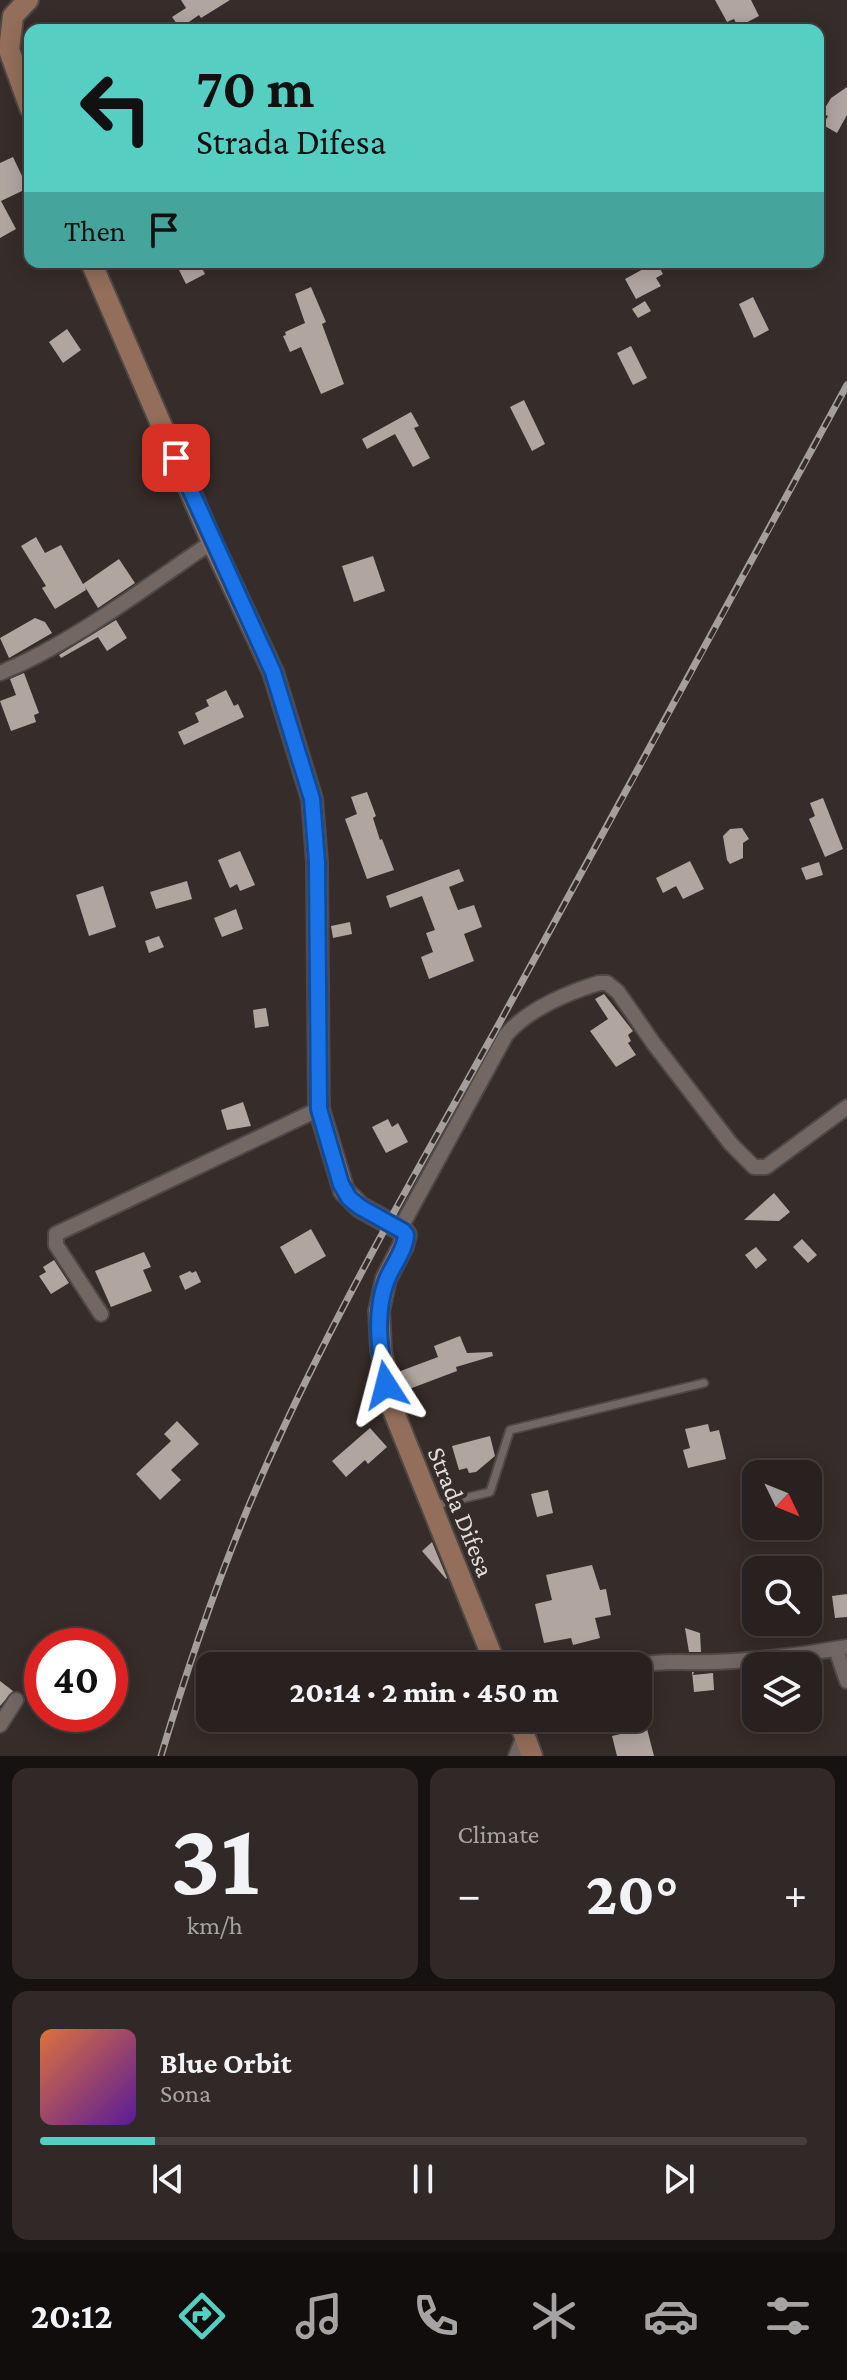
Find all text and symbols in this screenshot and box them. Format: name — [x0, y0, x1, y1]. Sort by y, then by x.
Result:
icon: left — [64, 56, 168, 160]
text: 70 m — [196, 57, 315, 119]
text: Strada Difesa — [196, 122, 386, 162]
icon: arrive — [142, 208, 186, 252]
text: Then — [64, 214, 126, 247]
pin — [142, 424, 210, 492]
icon: arrive — [154, 436, 198, 480]
position arrow — [344, 1343, 428, 1427]
street label: Strada Difesa — [422, 1443, 500, 1581]
north arrow — [742, 1460, 822, 1540]
map controls — [742, 1460, 822, 1732]
button: search — [742, 1556, 822, 1636]
speed limit sign: 40 — [24, 1628, 128, 1732]
button: layers — [742, 1652, 822, 1732]
text: 20:14 · 2 min · 450 m — [289, 1675, 559, 1708]
text: 31 — [170, 1801, 260, 1916]
text: Climate — [458, 1820, 539, 1849]
text: 20° — [586, 1860, 679, 1927]
text: − — [458, 1870, 481, 1918]
text: + — [784, 1870, 807, 1918]
text: km/h — [187, 1911, 243, 1940]
text: Blue Orbit — [160, 2046, 291, 2079]
text: Sona — [160, 2079, 211, 2108]
icon: previous — [146, 2157, 190, 2201]
icon: pause — [401, 2157, 445, 2201]
icon: next — [657, 2157, 701, 2201]
icon: directions — [174, 2288, 230, 2344]
icon: music — [291, 2288, 347, 2344]
icon: phone — [408, 2288, 464, 2344]
icon: climate — [526, 2288, 582, 2344]
icon: car — [643, 2288, 699, 2344]
icon: filters — [760, 2288, 816, 2344]
text: 20:12 — [31, 2296, 113, 2336]

